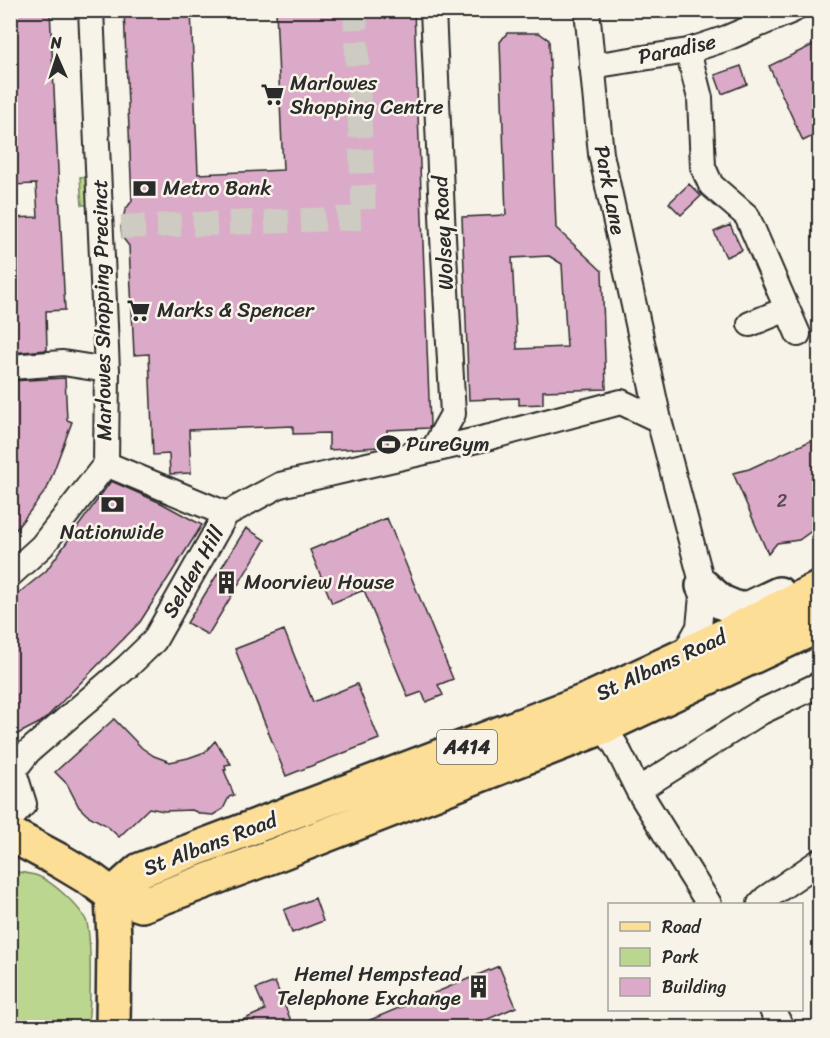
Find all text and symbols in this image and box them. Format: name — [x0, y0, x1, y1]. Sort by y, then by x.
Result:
street label: Paradise — [635, 22, 720, 76]
north arrow — [27, 27, 87, 87]
text: N — [49, 28, 63, 57]
place label: Marlowes Shopping Centre — [290, 64, 444, 126]
supermarket icon: Marlowes Shopping Centre — [259, 82, 285, 108]
street label: Park Lane — [583, 142, 637, 238]
place label: Metro Bank — [163, 169, 272, 207]
street label: Wolsey Road — [421, 173, 465, 291]
bank icon: Metro Bank — [132, 175, 158, 201]
street label: Marlowes Shopping Precinct — [81, 179, 123, 441]
place label: Marks & Spencer — [157, 291, 315, 329]
supermarket icon: Marks & Spencer — [126, 297, 152, 323]
place label: PureGym — [406, 425, 490, 463]
sports icon: PureGym — [375, 431, 401, 457]
house number: 2 — [777, 485, 787, 517]
bank icon: Nationwide — [99, 491, 125, 517]
place label: Nationwide — [60, 513, 164, 551]
street label: Selden Hill — [151, 518, 235, 625]
place label: Moorview House — [244, 563, 395, 601]
building icon: Moorview House — [213, 569, 239, 595]
street label: St Albans Road — [589, 617, 735, 712]
road number: A414 — [437, 730, 497, 764]
street label: St Albans Road — [137, 800, 284, 887]
legend — [608, 903, 803, 1011]
text: Road — [662, 911, 702, 943]
text: Park — [662, 941, 699, 973]
place label: Hemel Hempstead Telephone Exchange — [277, 955, 463, 1017]
text: Building — [662, 971, 726, 1003]
building icon: Hemel Hempstead Telephone Exchange — [466, 973, 492, 999]

